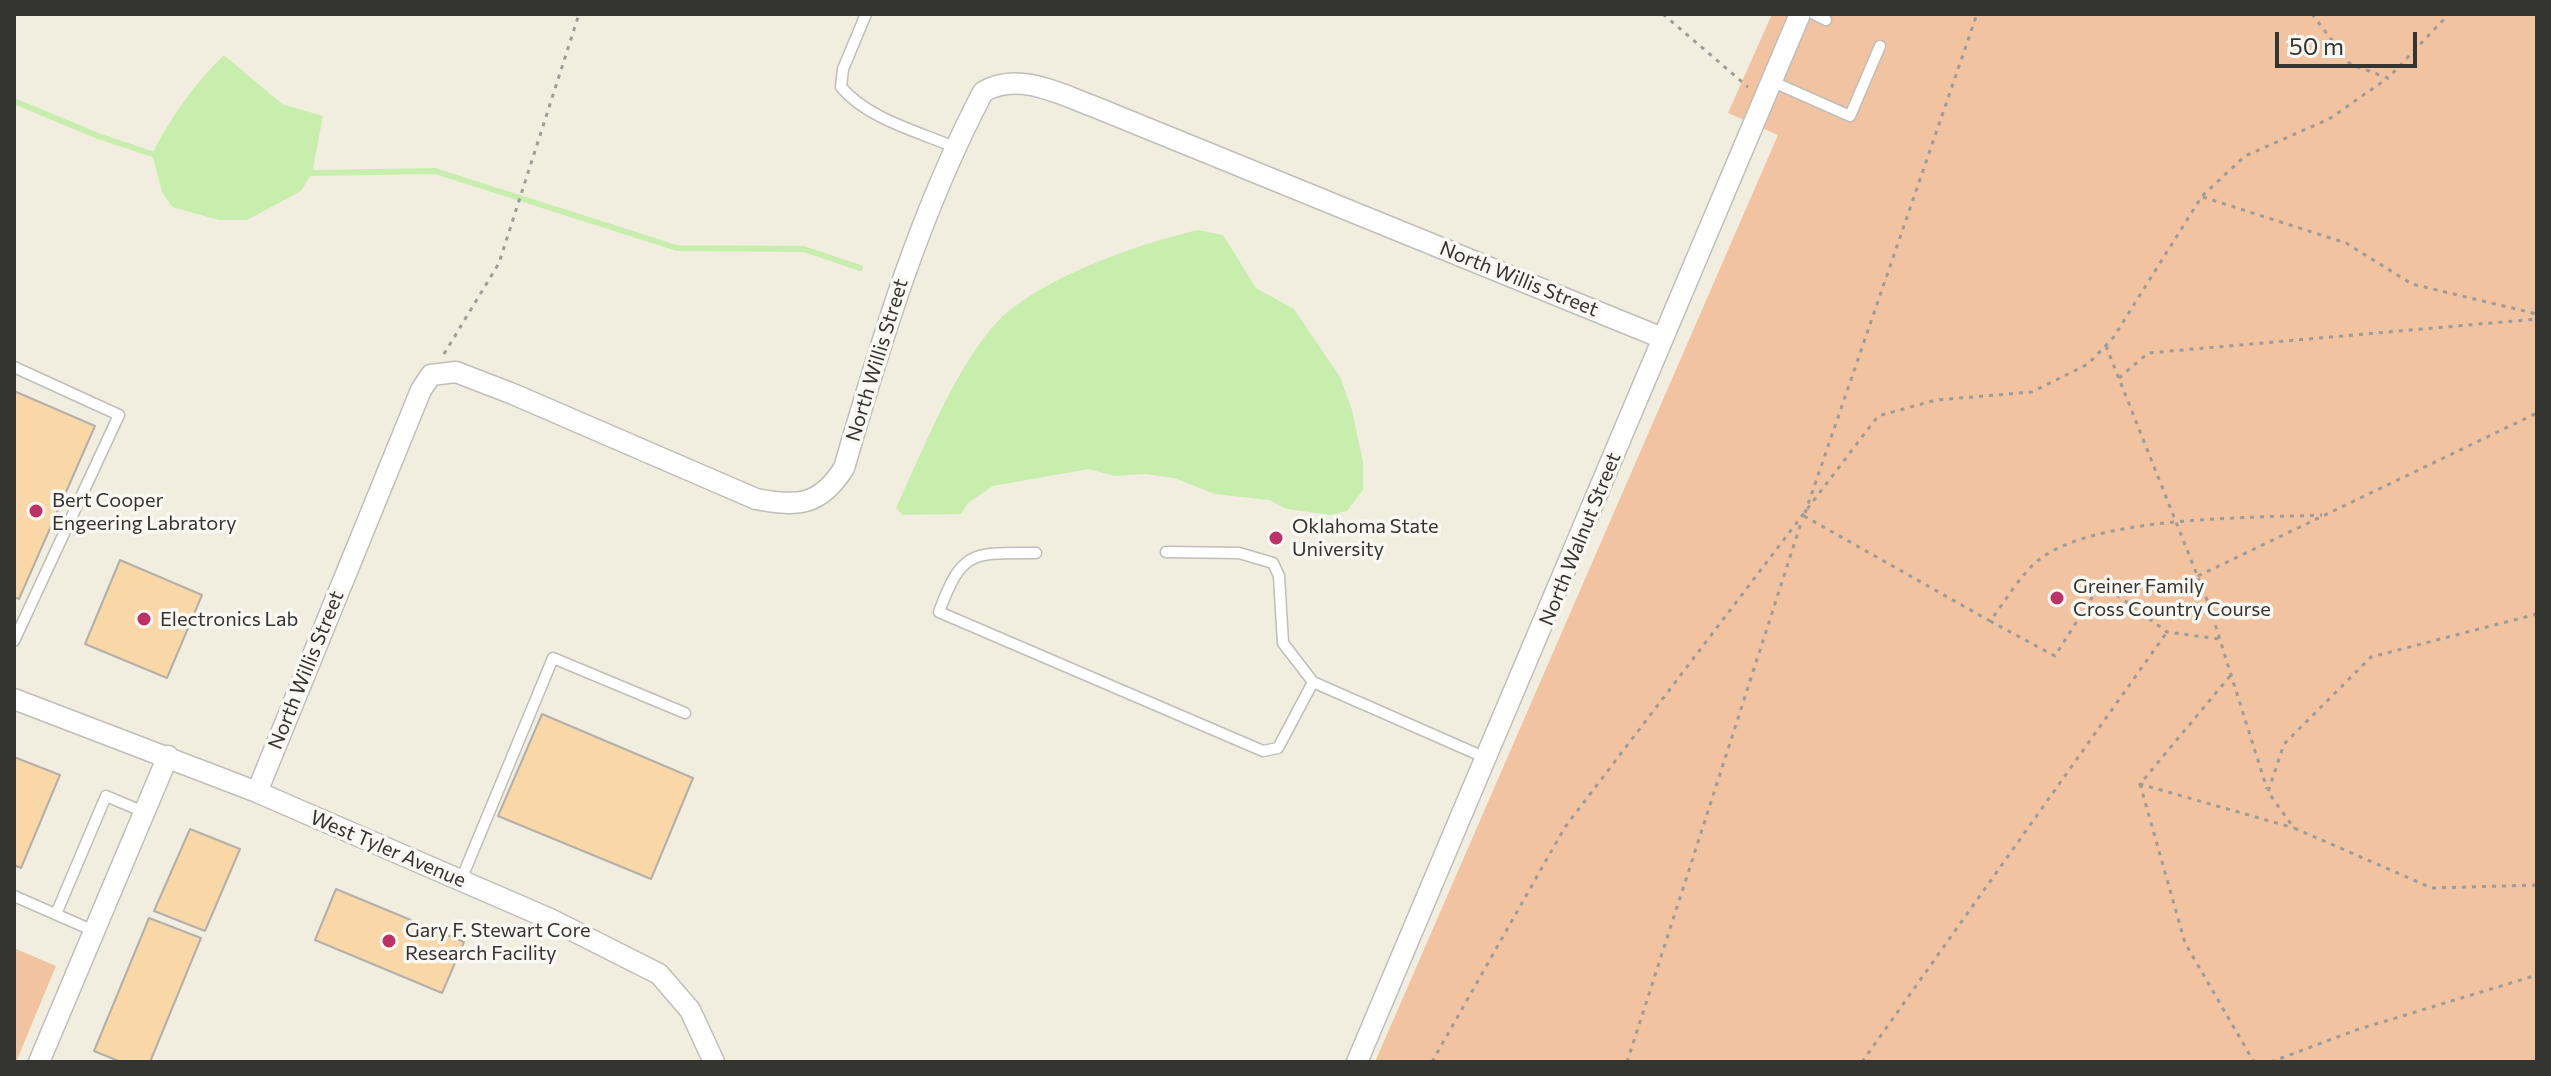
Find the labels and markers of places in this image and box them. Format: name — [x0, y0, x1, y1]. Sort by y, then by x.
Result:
place label: Bert Cooper Engeering Labratory — [52, 488, 237, 535]
marker: Bert Cooper Engeering Labratory — [27, 502, 45, 520]
place label: Oklahoma State University — [1292, 514, 1439, 561]
marker: Oklahoma State University — [1267, 529, 1285, 547]
place label: Greiner Family Cross Country Course — [2073, 574, 2271, 621]
marker: Greiner Family Cross Country Course — [2048, 589, 2066, 607]
place label: Electronics Lab — [160, 607, 298, 631]
marker: Electronics Lab — [135, 610, 153, 628]
place label: Gary F. Stewart Core Research Facility — [405, 918, 591, 965]
marker: Gary F. Stewart Core Research Facility — [380, 932, 398, 950]

